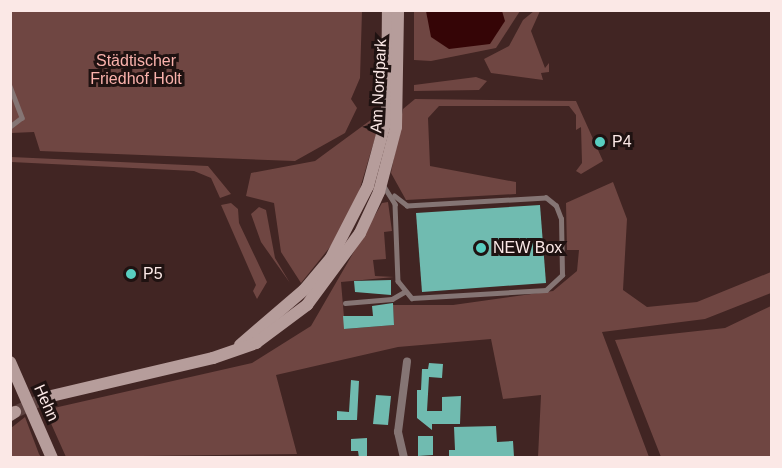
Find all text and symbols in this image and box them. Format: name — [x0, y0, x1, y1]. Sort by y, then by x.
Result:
street label: Am Nordpark — [367, 38, 391, 134]
park label: Städtischer Friedhof Holt — [90, 51, 182, 89]
place label: P4 — [612, 132, 632, 152]
marker: P4 — [593, 135, 607, 149]
place label: NEW Box — [493, 238, 562, 258]
marker: NEW Box — [474, 241, 488, 255]
place label: P5 — [143, 264, 163, 284]
marker: P5 — [124, 267, 138, 281]
street label: Hehn — [29, 382, 63, 424]

